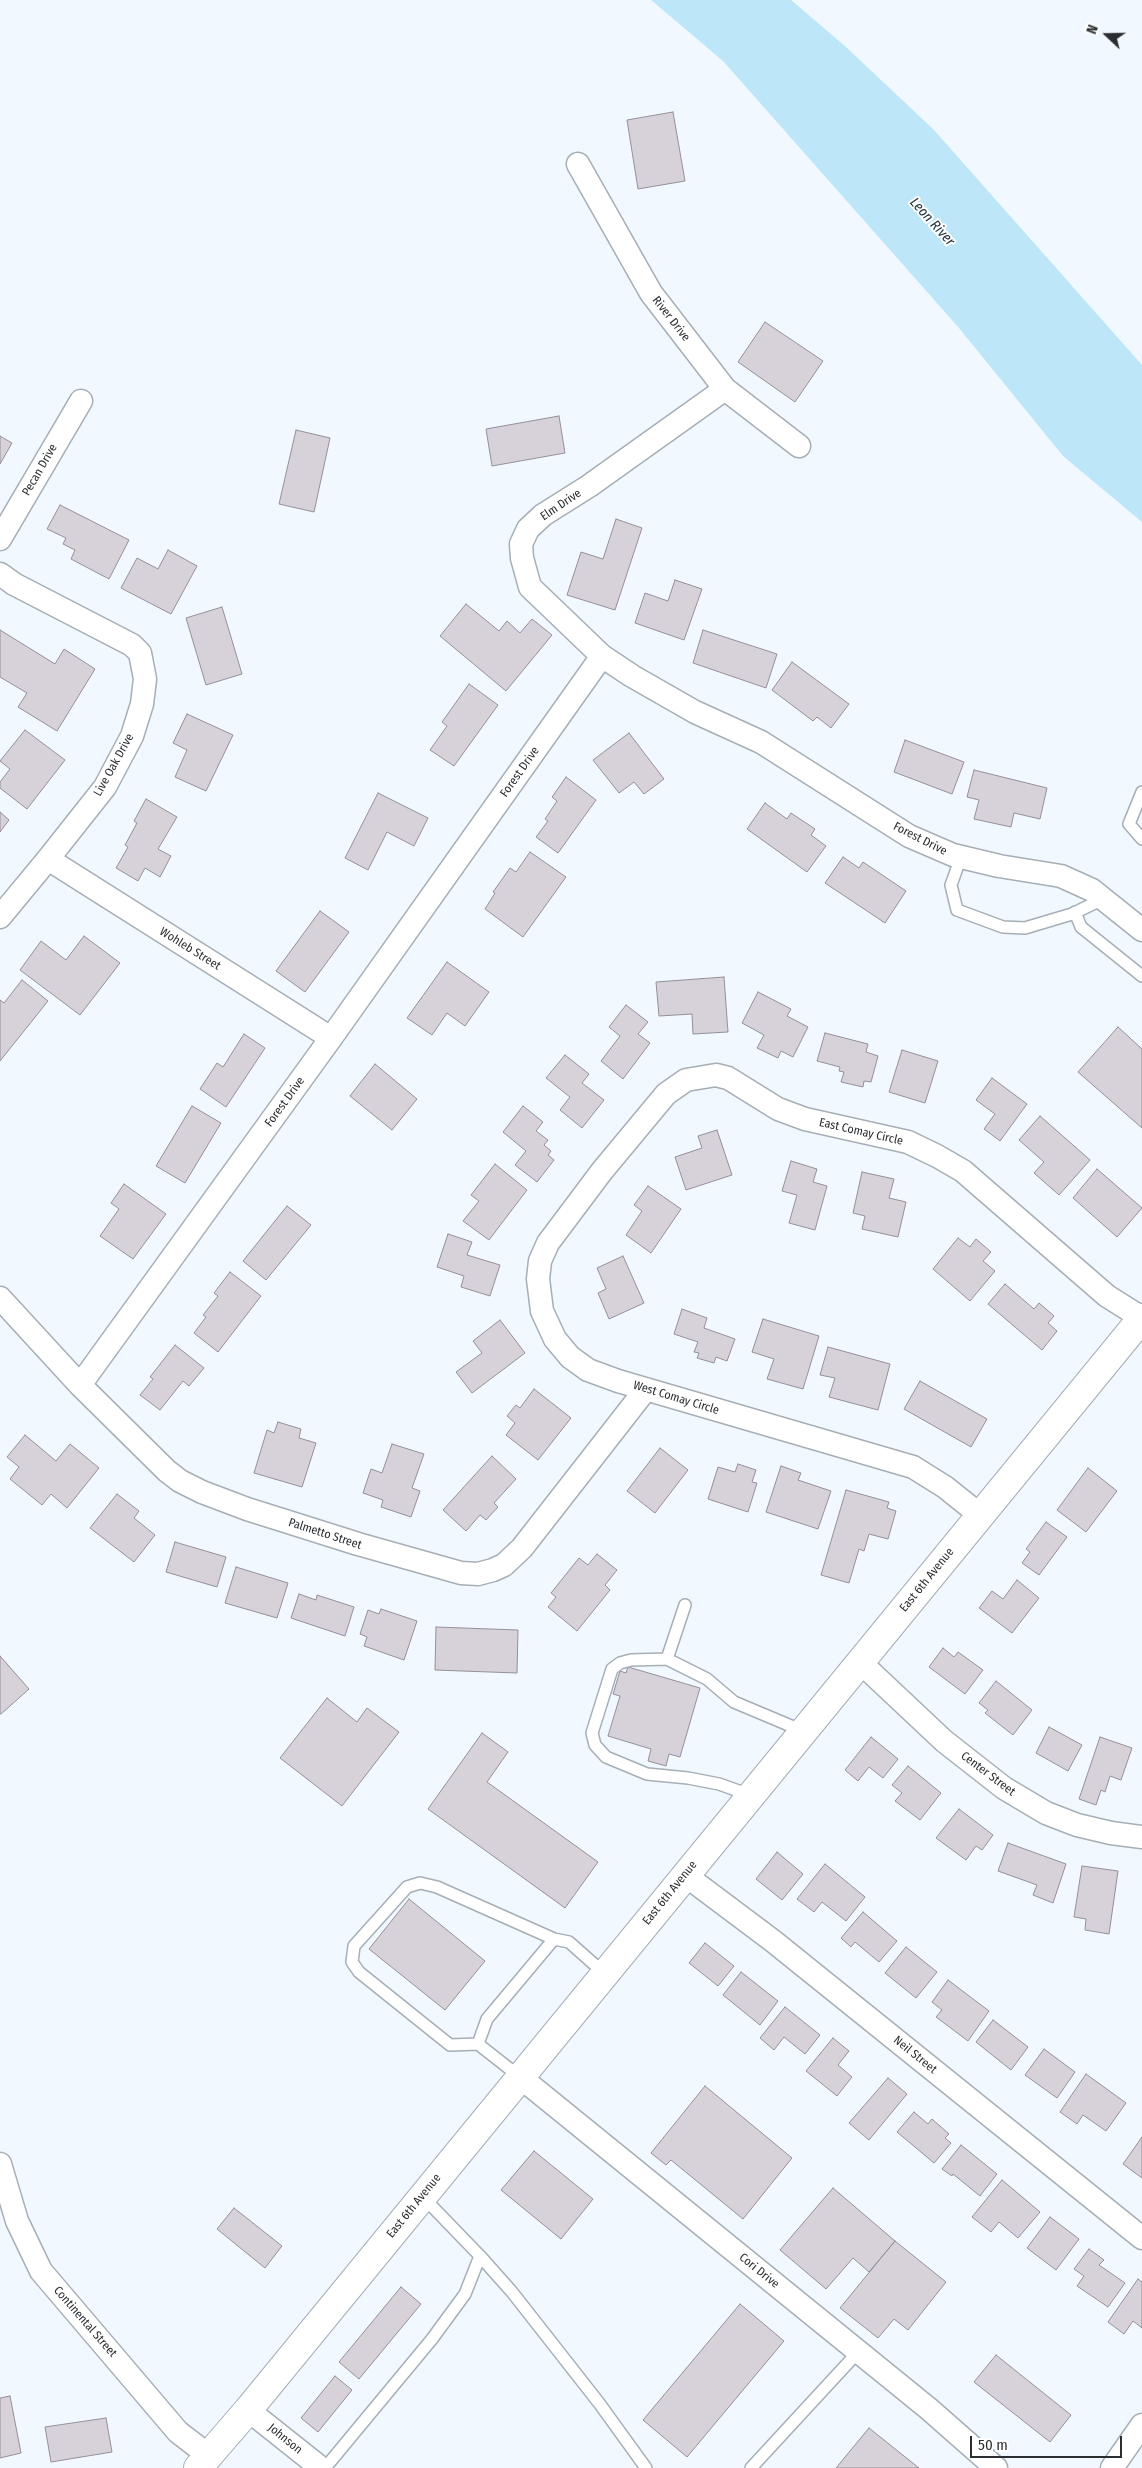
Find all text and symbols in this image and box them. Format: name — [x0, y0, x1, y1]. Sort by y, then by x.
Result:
north arrow — [1082, 10, 1132, 60]
text: N — [1083, 22, 1102, 36]
water label: Leon River — [906, 194, 958, 250]
street label: River Drive — [649, 294, 693, 344]
street label: Pecan Drive — [19, 442, 61, 498]
street label: Elm Drive — [538, 486, 584, 524]
street label: Live Oak Drive — [91, 731, 137, 799]
street label: Forest Drive — [497, 744, 543, 800]
street label: Forest Drive — [891, 819, 949, 859]
street label: Wohleb Street — [157, 925, 223, 973]
street label: Forest Drive — [262, 1074, 308, 1130]
street label: East Comay Circle — [818, 1115, 904, 1149]
street label: West Comay Circle — [631, 1378, 721, 1418]
street label: Palmetto Street — [287, 1515, 363, 1553]
street label: East 6th Avenue — [897, 1545, 957, 1615]
street label: Center Street — [958, 1749, 1018, 1799]
street label: East 6th Avenue — [640, 1858, 700, 1928]
street label: Neil Street — [890, 2033, 940, 2077]
street label: East 6th Avenue — [384, 2171, 444, 2241]
street label: Cori Drive — [736, 2250, 782, 2292]
street label: Continental Street — [50, 2284, 120, 2360]
street label: Johnson — [265, 2421, 305, 2457]
scale bar — [972, 2426, 1124, 2458]
text: 50 m — [978, 2436, 1008, 2454]

